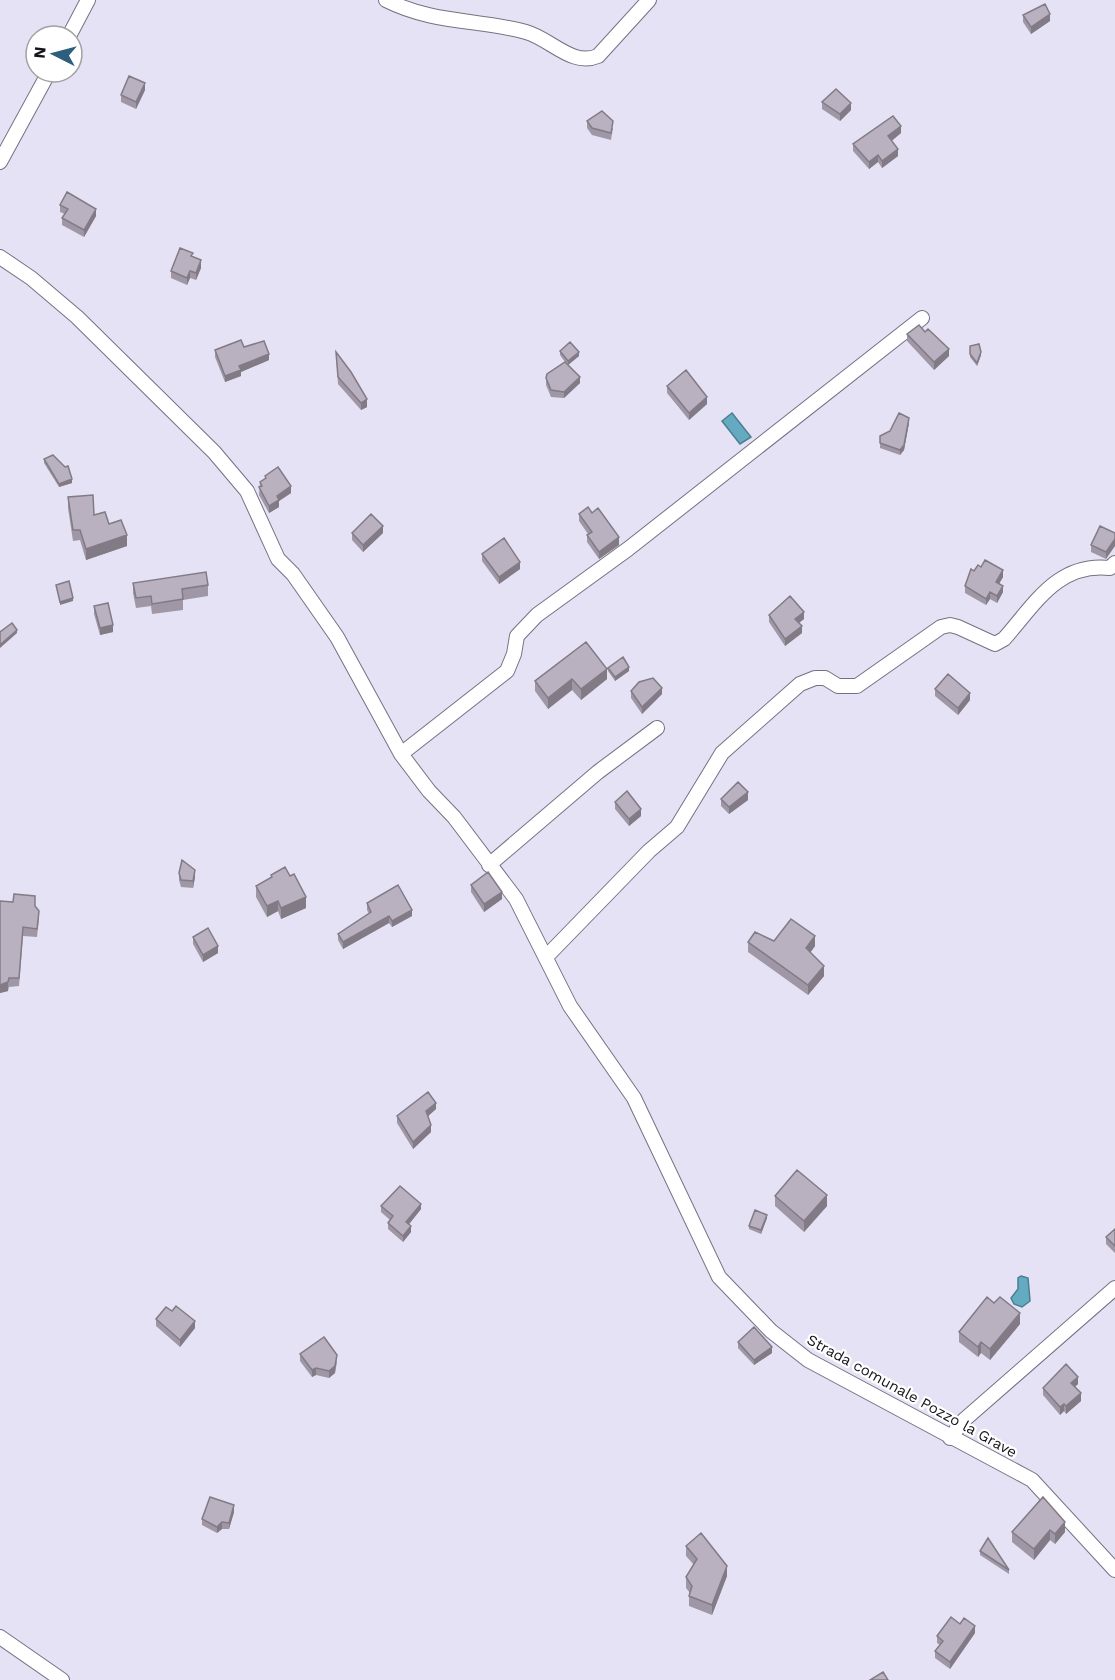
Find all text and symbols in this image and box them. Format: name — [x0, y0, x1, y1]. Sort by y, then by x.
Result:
north arrow — [24, 24, 84, 84]
text: N — [30, 46, 50, 59]
street label: Strada comunale Pozzo la Grave — [804, 1331, 1020, 1461]

